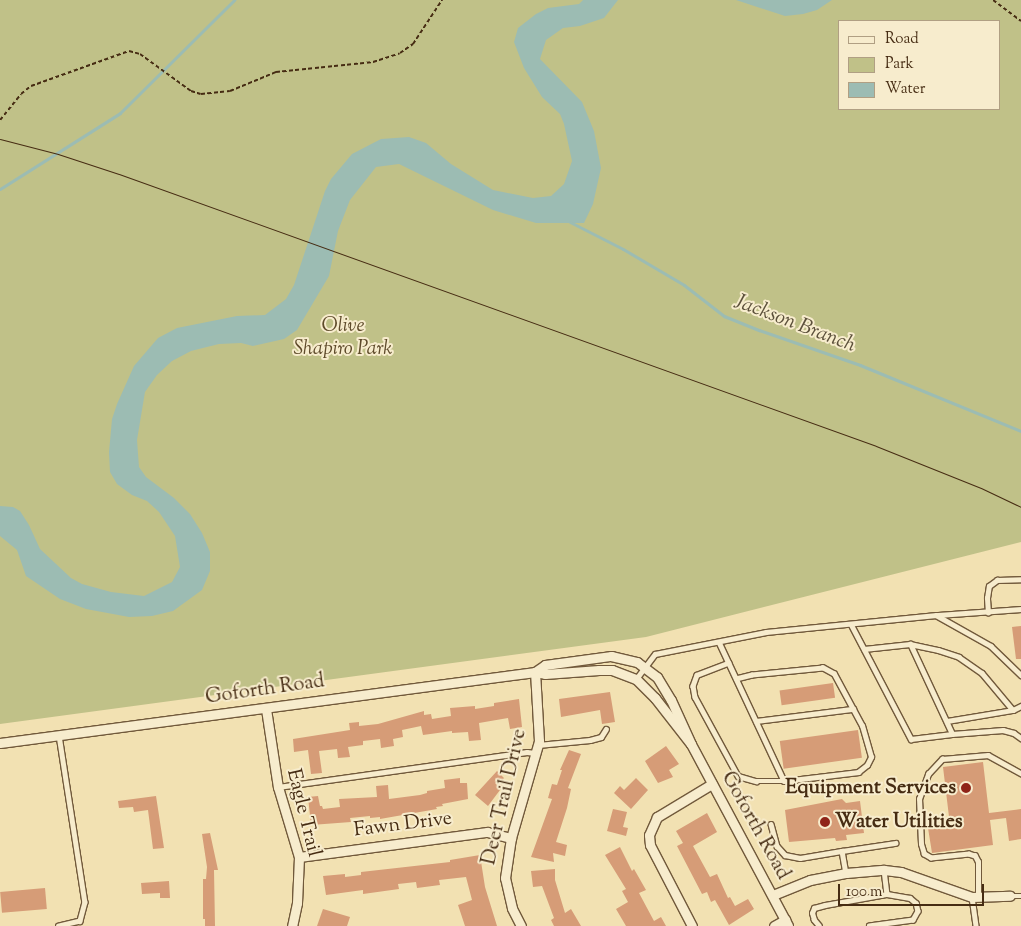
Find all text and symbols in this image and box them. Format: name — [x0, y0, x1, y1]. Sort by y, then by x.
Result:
legend — [838, 20, 1001, 110]
text: Road — [885, 29, 919, 50]
text: Park — [885, 54, 914, 75]
text: Water — [885, 79, 925, 100]
water label: Jackson Branch — [731, 289, 859, 359]
park label: Olive Shapiro Park — [294, 315, 392, 362]
street label: Goforth Road — [204, 670, 326, 710]
street label: Deer Trail Drive — [478, 727, 532, 867]
street label: Eagle Trail — [280, 766, 326, 860]
street label: Goforth Road — [715, 768, 795, 884]
place label: Equipment Services — [785, 776, 956, 800]
marker: Equipment Services — [960, 782, 972, 794]
street label: Fawn Drive — [352, 807, 454, 843]
place label: Water Utilities — [835, 810, 963, 834]
marker: Water Utilities — [819, 816, 831, 828]
scale bar — [841, 874, 987, 906]
text: 100 m — [846, 882, 882, 903]

